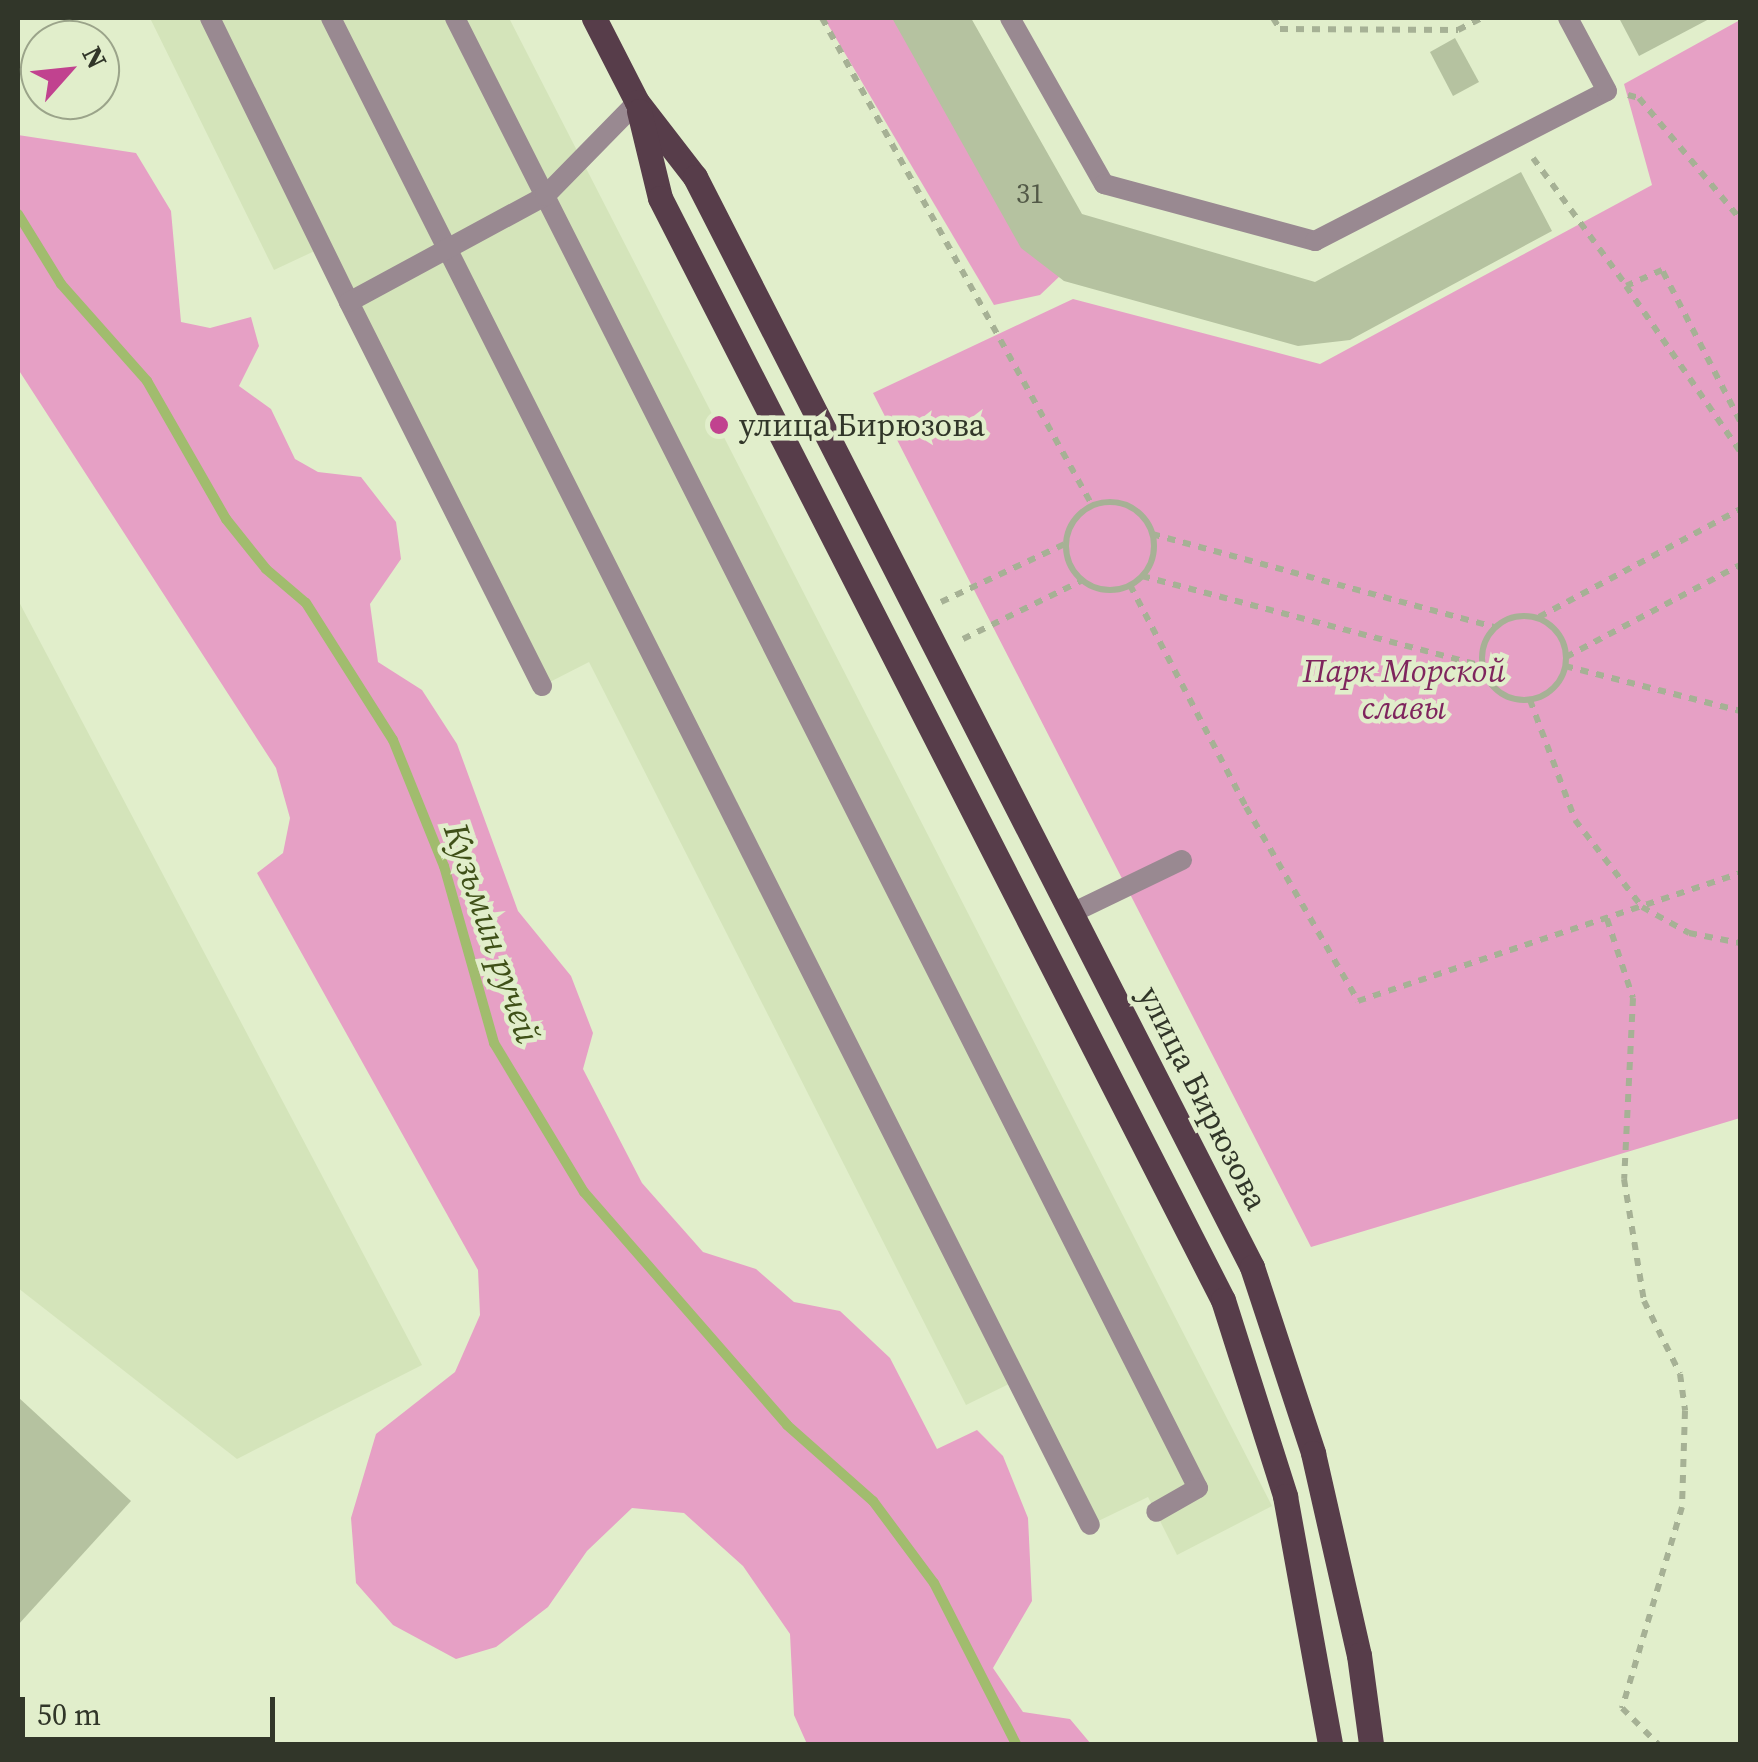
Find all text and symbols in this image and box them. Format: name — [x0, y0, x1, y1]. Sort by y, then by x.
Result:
north arrow — [20, 20, 120, 120]
text: N — [73, 40, 117, 75]
house number: 31 — [1016, 176, 1044, 210]
place label: улица Бирюзова — [739, 406, 985, 444]
marker: улица Бирюзова — [708, 414, 730, 436]
park label: Парк Морской славы — [1303, 653, 1505, 728]
water label: Кузьмин ручей — [435, 818, 549, 1048]
street label: улица Бирюзова — [1130, 980, 1276, 1216]
scale bar — [25, 1677, 280, 1739]
text: 50 m — [37, 1694, 101, 1735]

